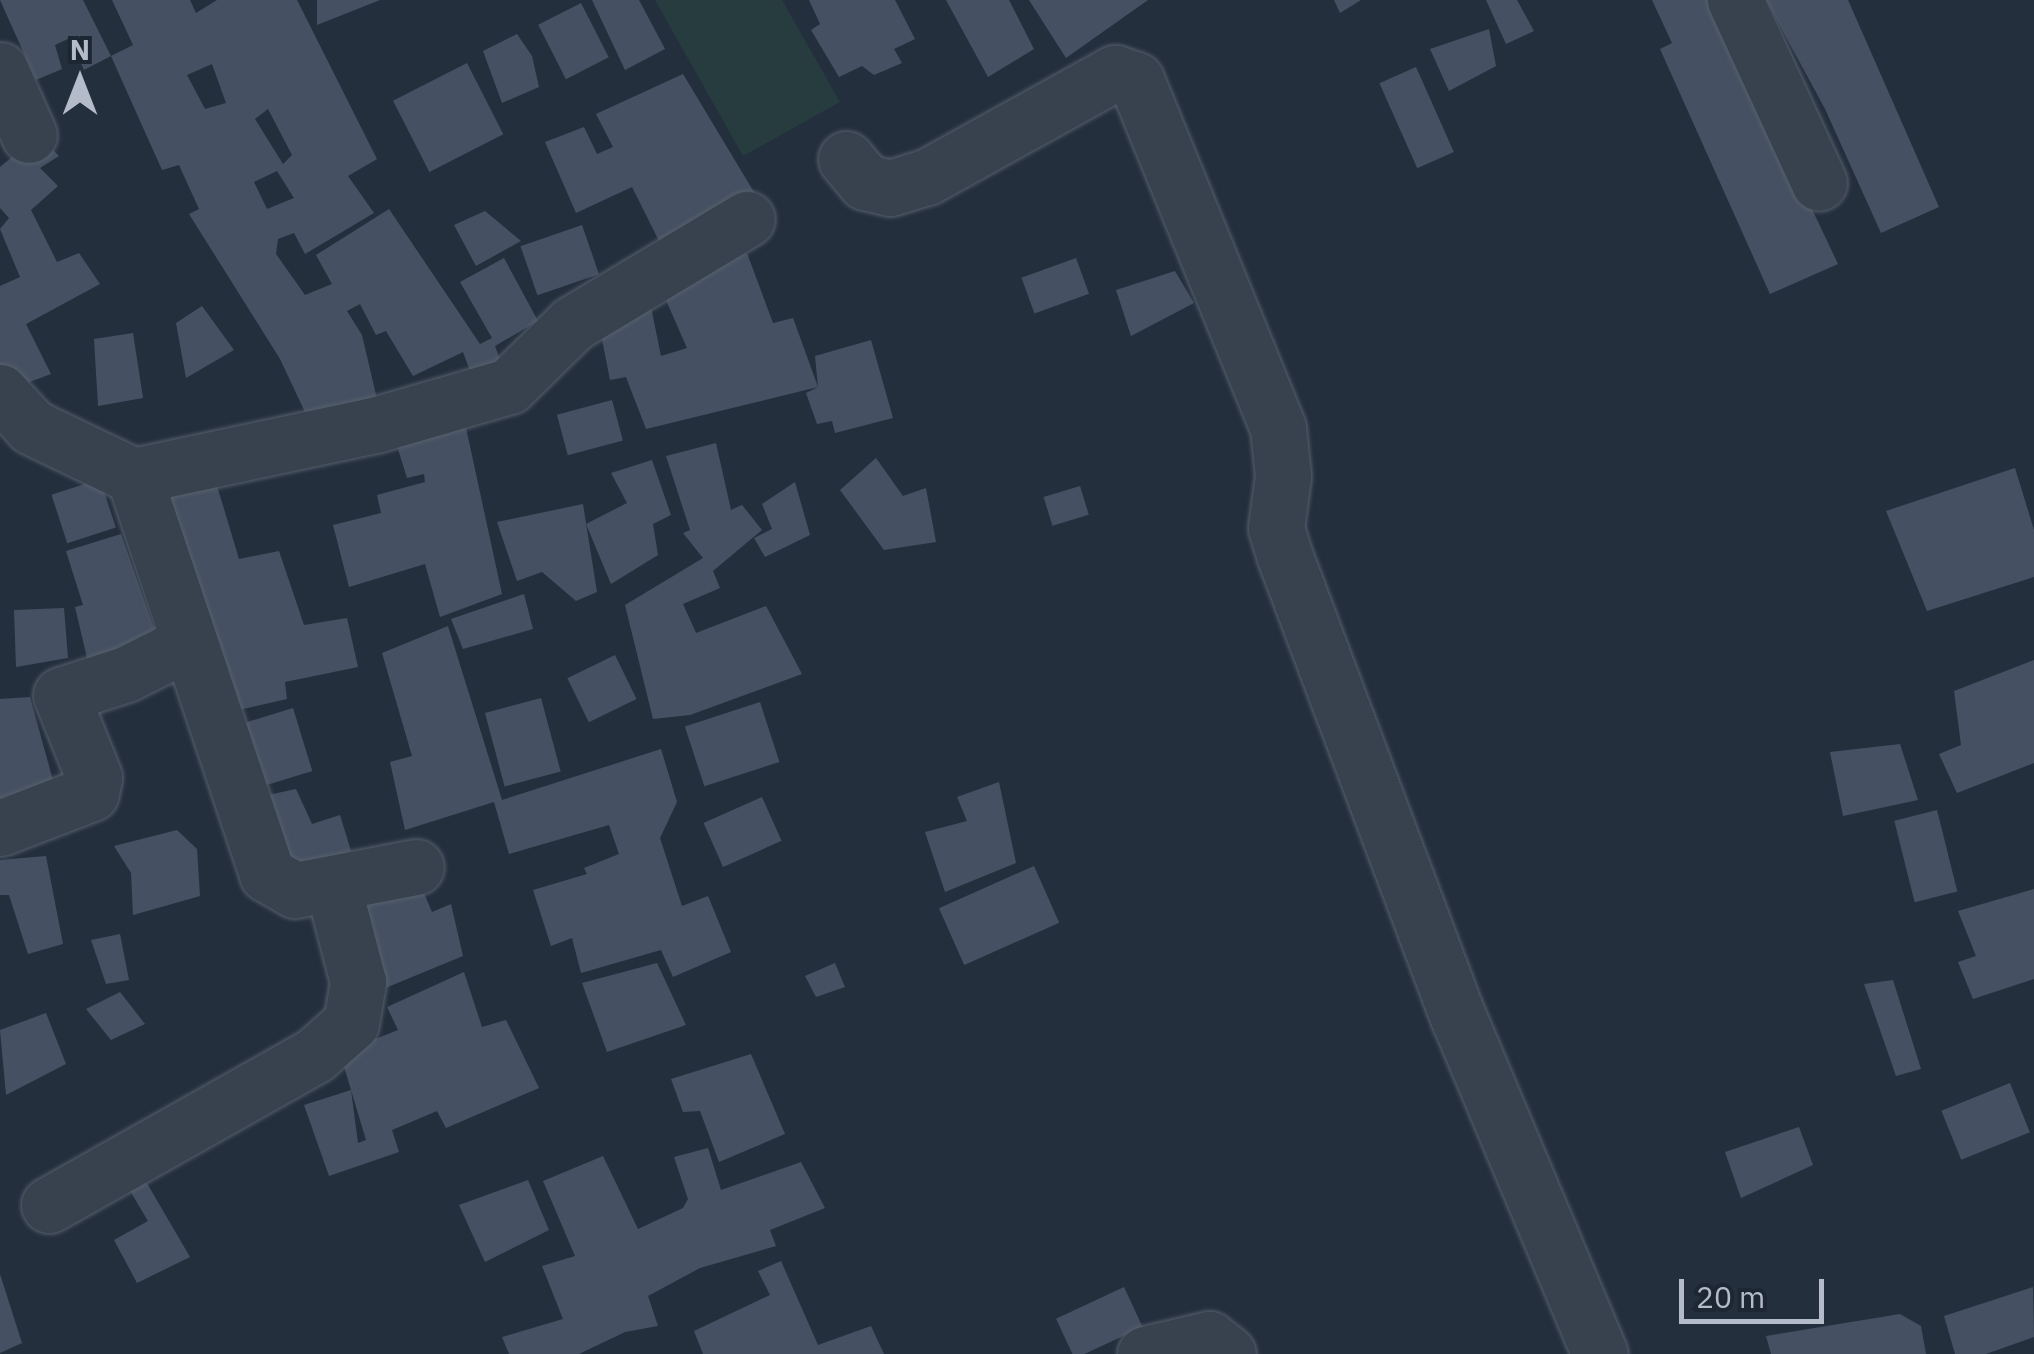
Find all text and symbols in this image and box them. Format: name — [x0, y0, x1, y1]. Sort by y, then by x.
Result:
north arrow — [30, 30, 130, 130]
text: N — [70, 31, 90, 68]
scale bar — [1684, 1259, 1829, 1321]
text: 20 m — [1696, 1277, 1765, 1316]

